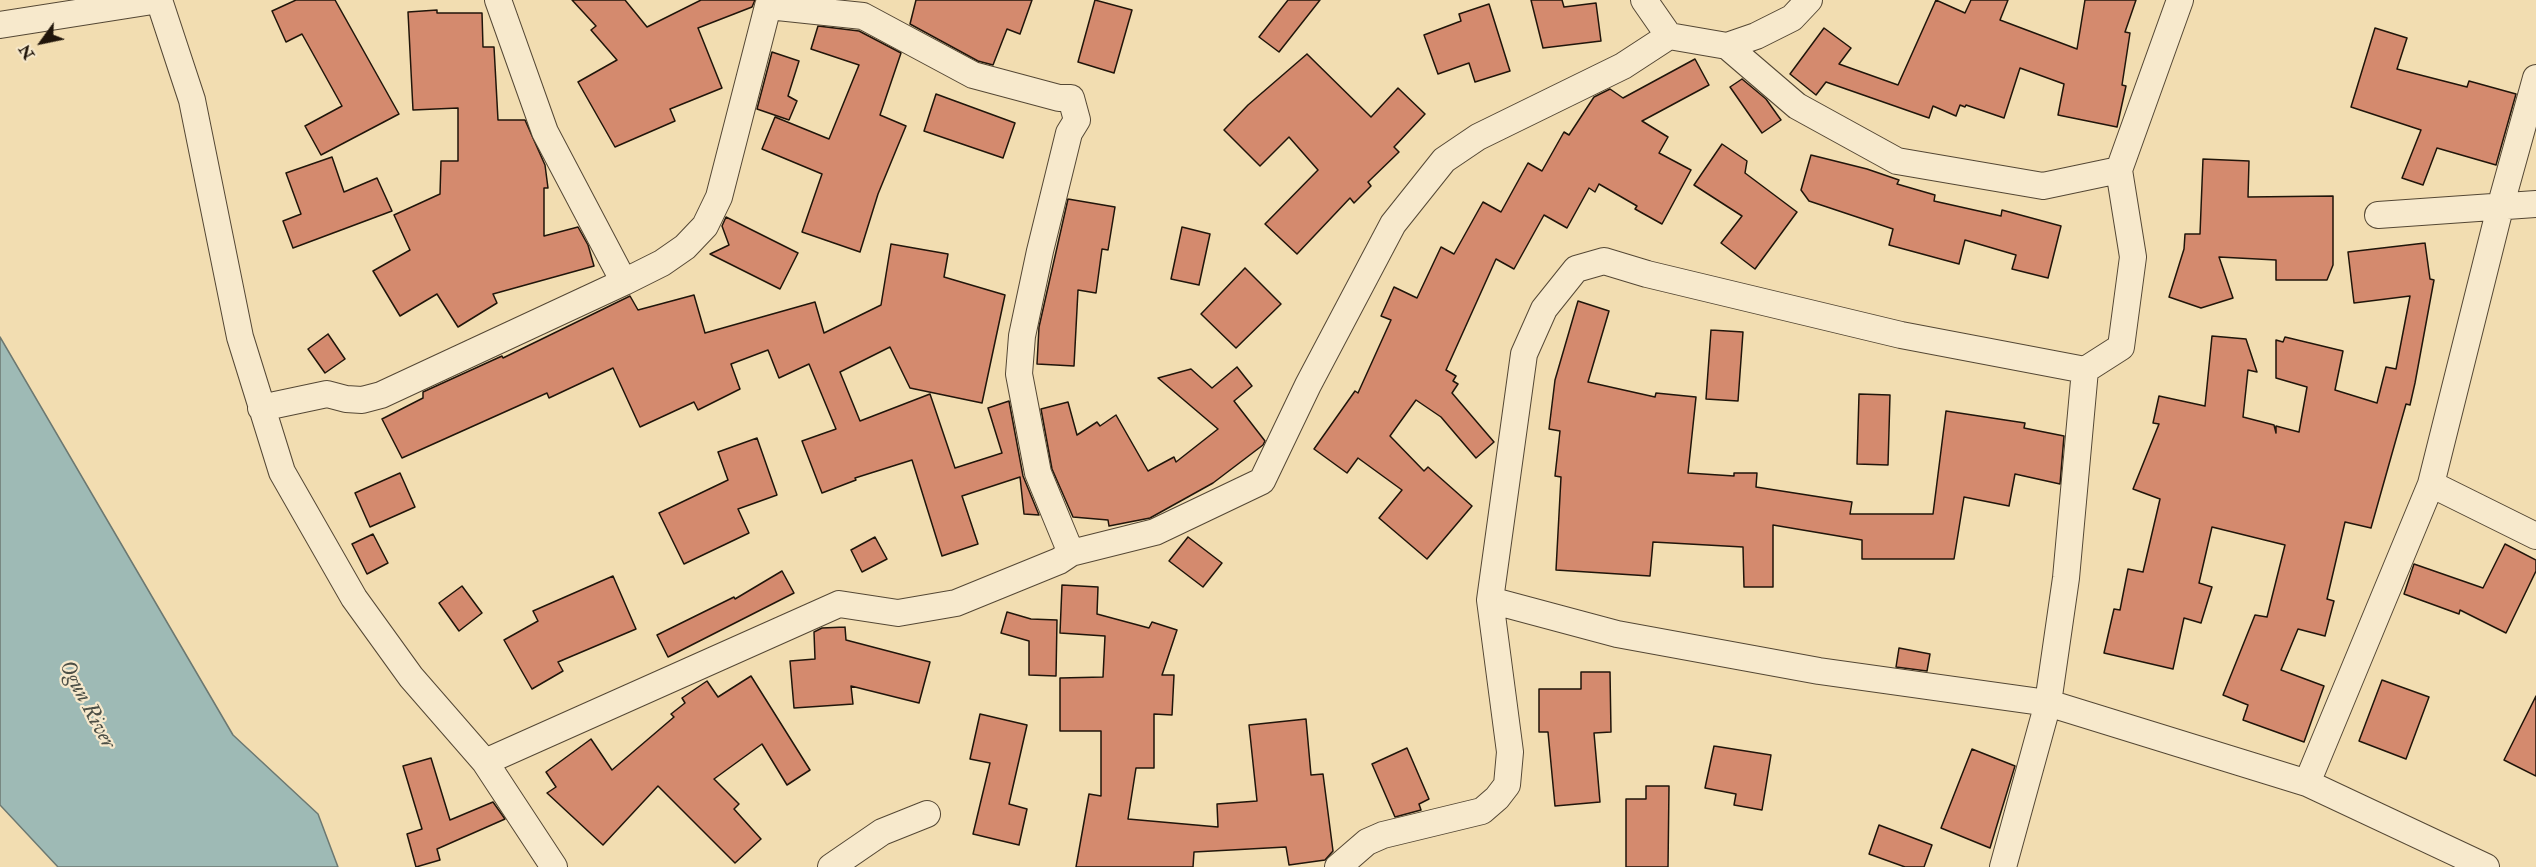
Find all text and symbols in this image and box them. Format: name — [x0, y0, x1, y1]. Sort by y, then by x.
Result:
north arrow — [12, 12, 72, 72]
text: N — [15, 40, 39, 63]
water label: Ogun River — [52, 656, 120, 754]

